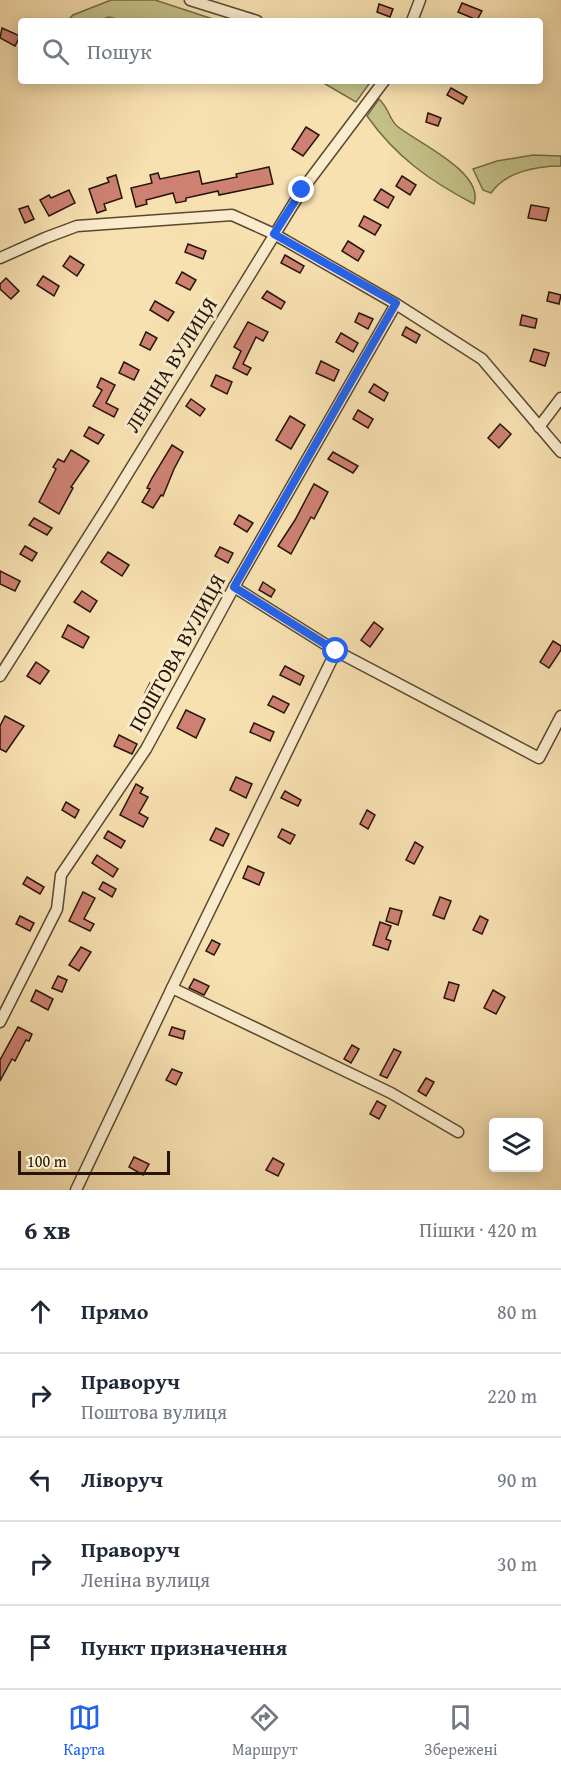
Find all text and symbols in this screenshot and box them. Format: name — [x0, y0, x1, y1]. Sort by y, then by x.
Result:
search box — [18, 18, 543, 84]
icon: search — [39, 35, 72, 68]
text: Пошук — [87, 35, 152, 67]
route end — [288, 176, 314, 202]
street label: ЛЕНІНА ВУЛИЦЯ — [117, 291, 224, 438]
street label: ПОШТОВА ВУЛИЦЯ — [120, 568, 233, 737]
route start — [322, 637, 348, 663]
map controls — [489, 1118, 543, 1172]
button: layers — [489, 1118, 543, 1172]
scale bar — [18, 1148, 170, 1176]
text: 100 m — [27, 1149, 67, 1173]
text: 6 хв — [24, 1210, 71, 1249]
text: Пішки · 420 m — [419, 1215, 537, 1244]
icon: ahead — [24, 1295, 57, 1328]
text: Прямо — [81, 1295, 148, 1327]
text: 80 m — [497, 1297, 537, 1326]
text: Праворуч — [81, 1365, 180, 1397]
icon: right — [24, 1379, 57, 1412]
text: 220 m — [487, 1381, 537, 1410]
text: Поштова вулиця — [81, 1397, 227, 1426]
icon: left — [24, 1463, 57, 1496]
text: Ліворуч — [81, 1463, 163, 1495]
text: 90 m — [497, 1465, 537, 1494]
text: Праворуч — [81, 1533, 180, 1565]
icon: right — [24, 1547, 57, 1580]
text: 30 m — [497, 1549, 537, 1578]
text: Леніна вулиця — [81, 1565, 210, 1594]
icon: arrive — [24, 1631, 57, 1664]
text: Пункт призначення — [81, 1631, 287, 1663]
tab: Карта — [64, 1701, 105, 1761]
tab: Маршрут — [232, 1701, 297, 1761]
tab: Збережені — [424, 1701, 497, 1761]

